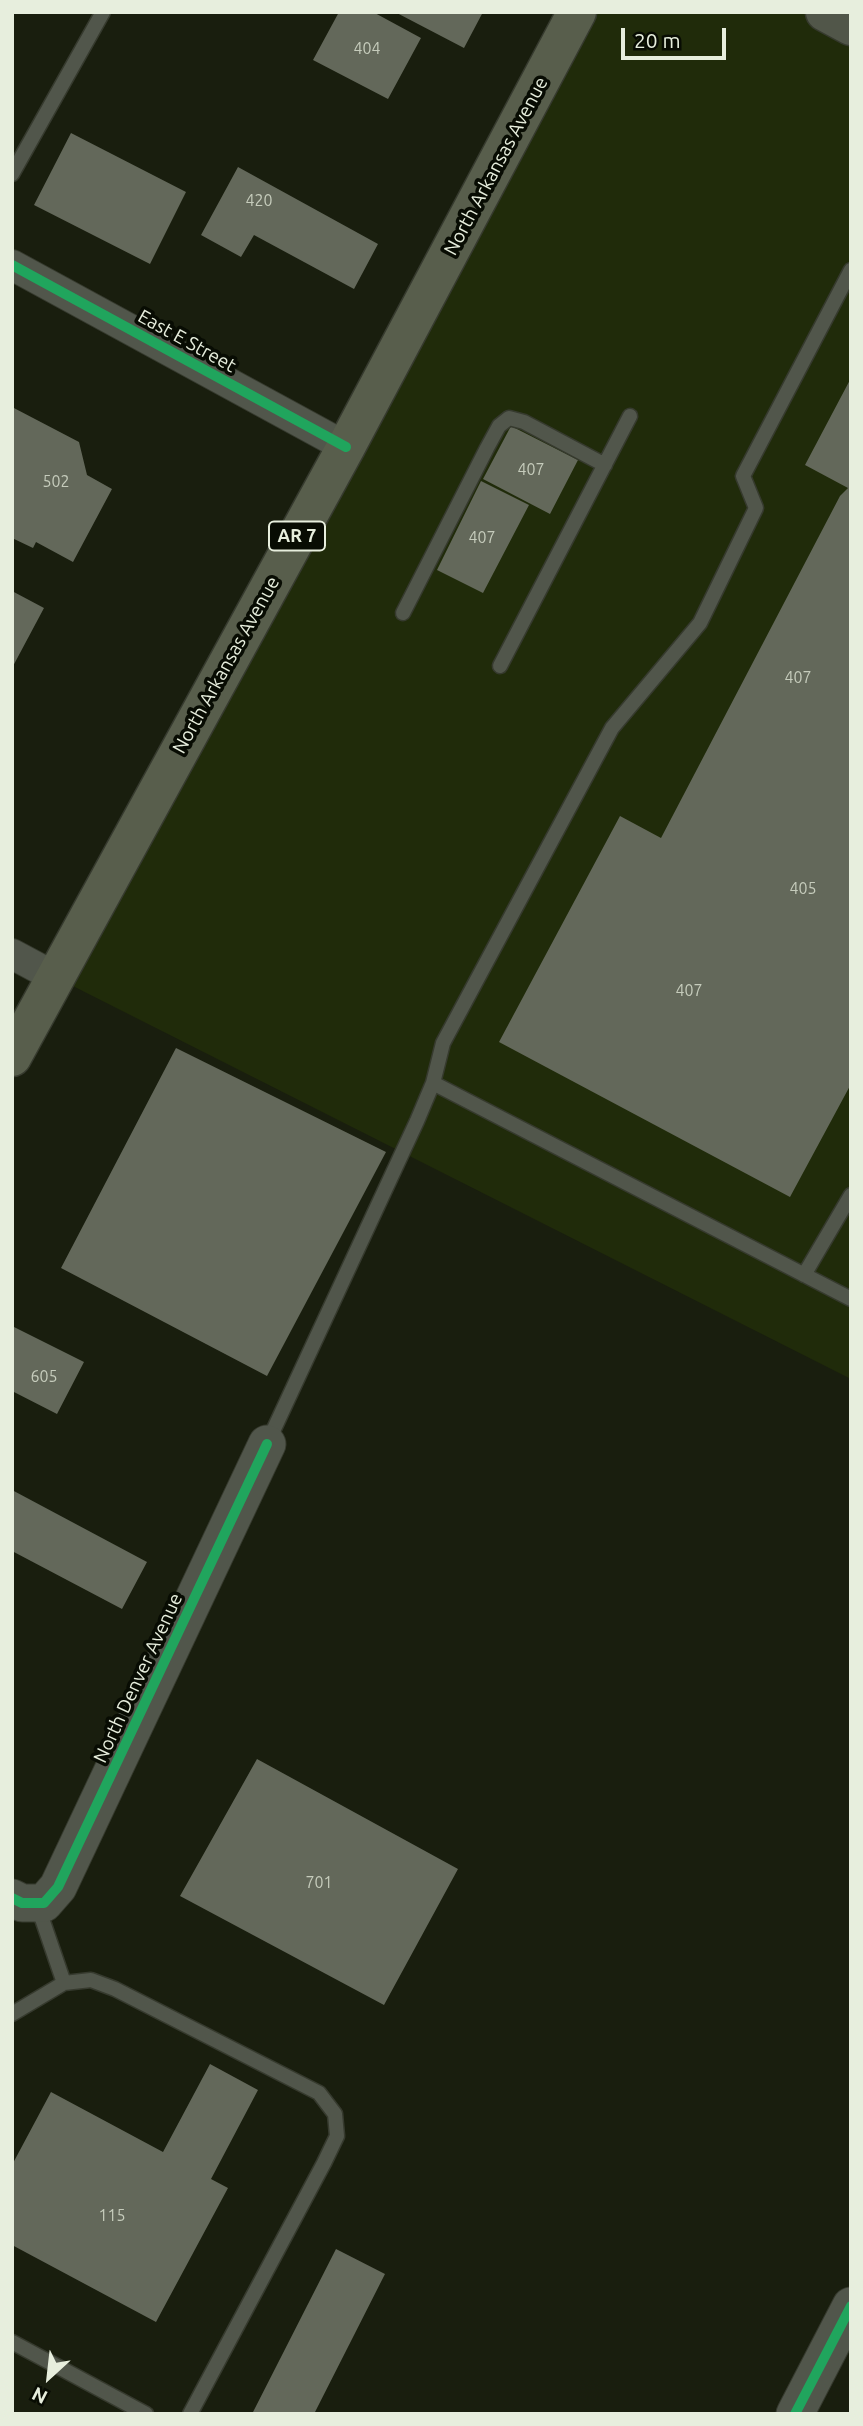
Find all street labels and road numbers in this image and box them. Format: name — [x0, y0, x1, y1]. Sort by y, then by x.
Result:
street label: North Arkansas Avenue — [439, 73, 553, 259]
street label: East E Street — [134, 305, 240, 377]
road number: AR 7 — [269, 522, 325, 550]
street label: North Arkansas Avenue — [168, 572, 284, 758]
street label: North Denver Avenue — [89, 1590, 187, 1766]

